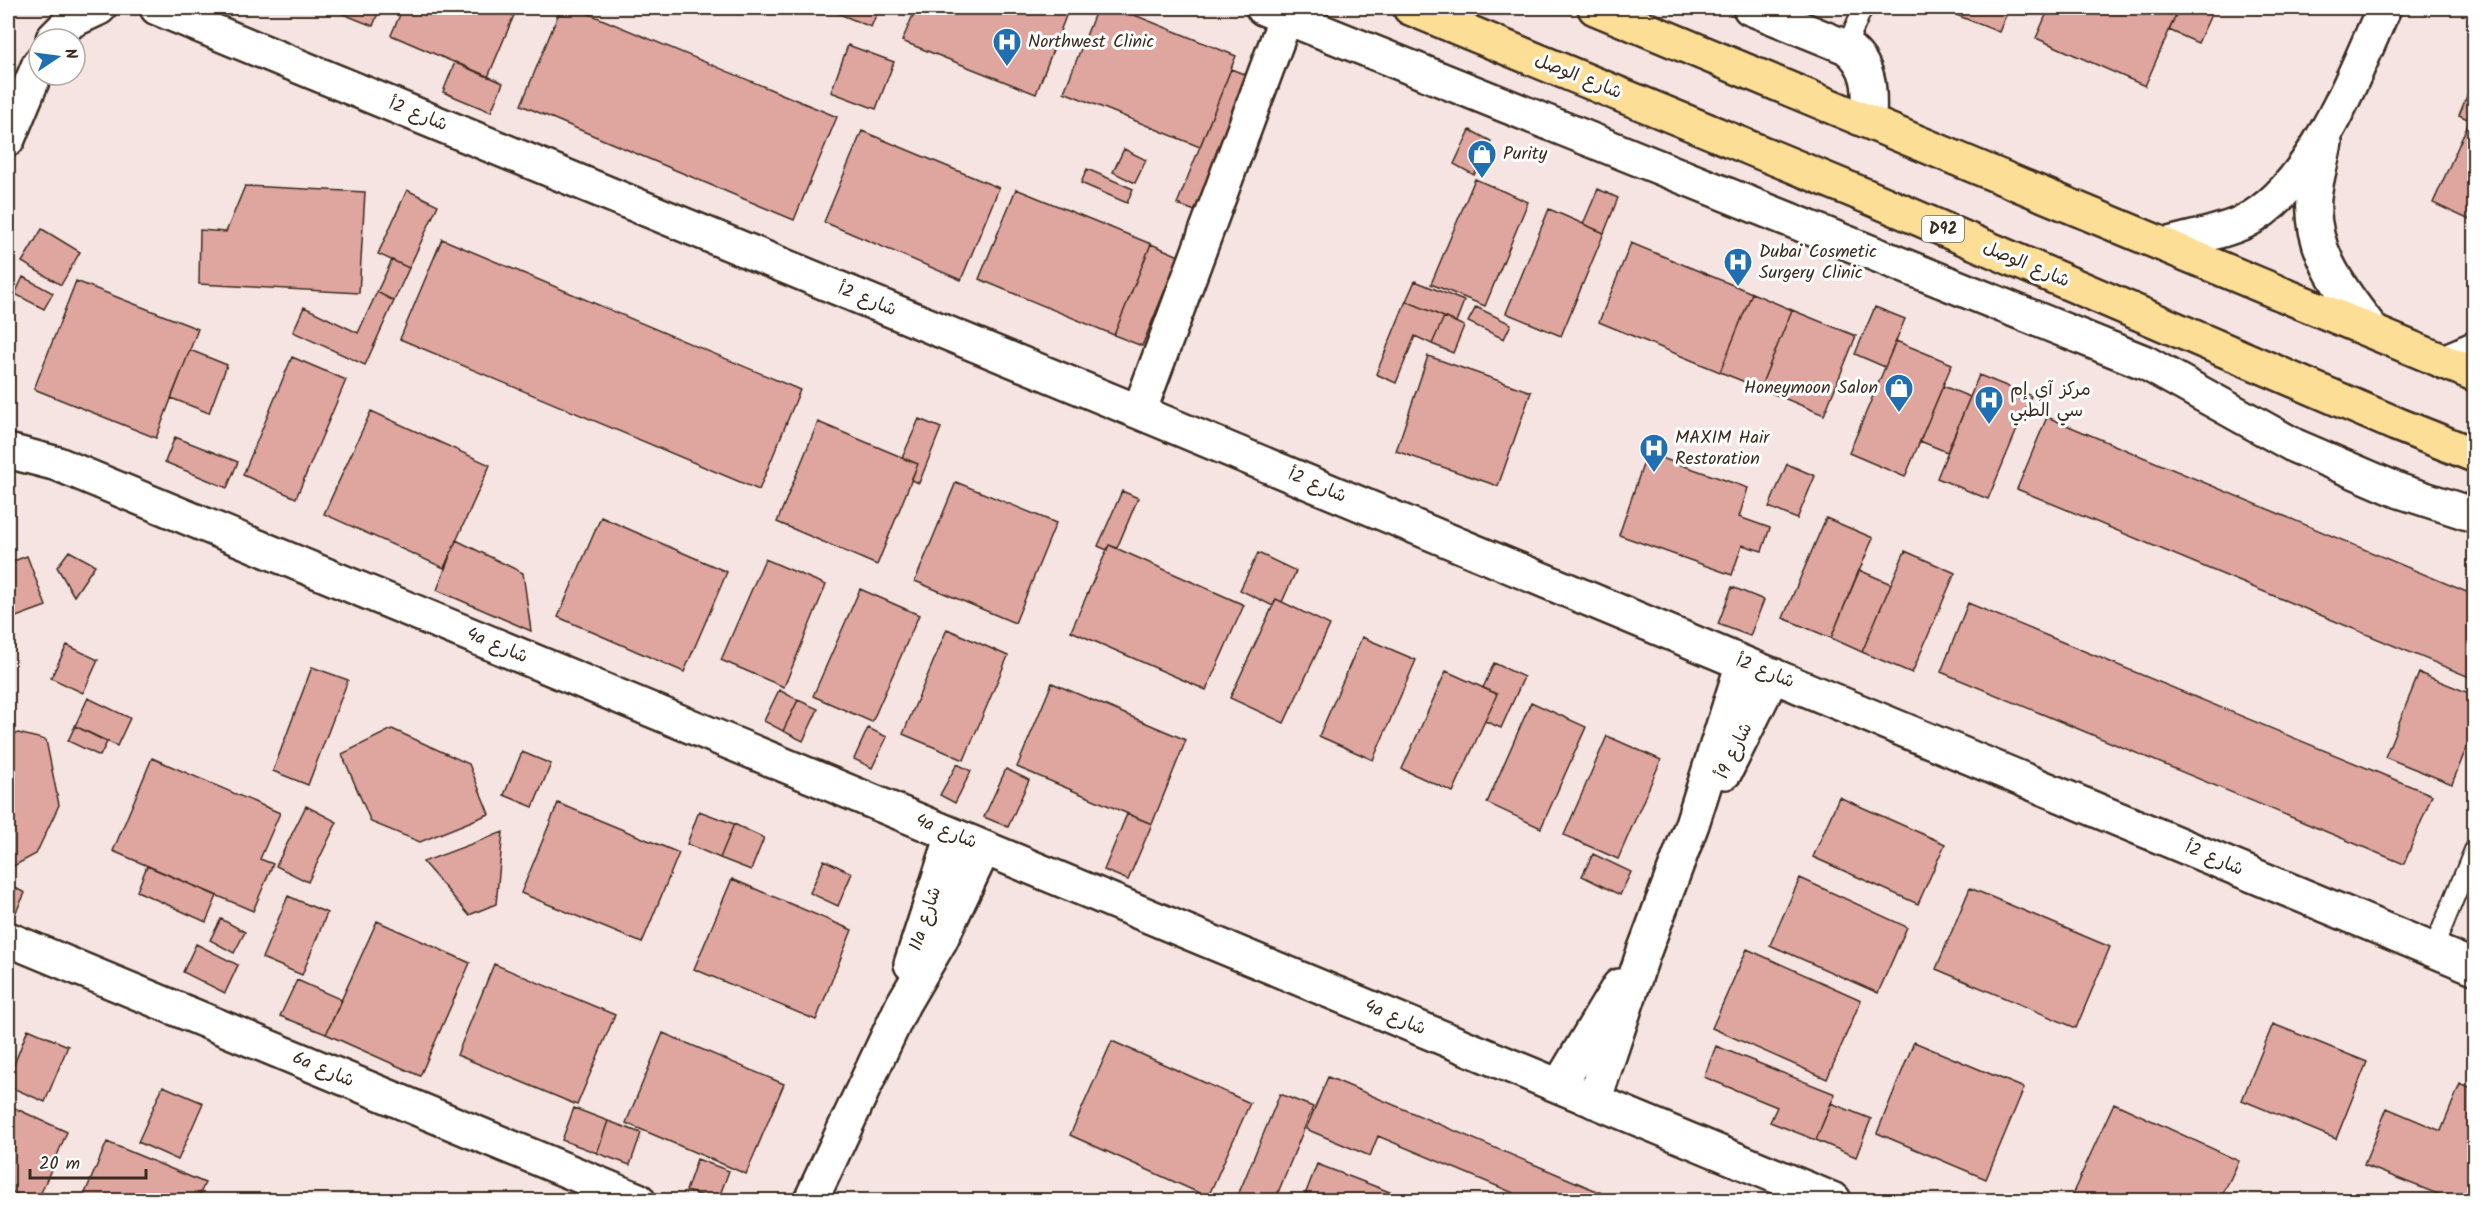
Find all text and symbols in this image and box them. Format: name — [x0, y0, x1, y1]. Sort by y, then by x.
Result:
hospital icon: Northwest Clinic — [991, 26, 1023, 68]
north arrow — [27, 27, 87, 87]
place label: Northwest Clinic — [1028, 28, 1154, 57]
text: N — [57, 46, 83, 62]
street label: شارع الوصل — [1530, 46, 1626, 108]
street label: شارع 2أ — [384, 90, 452, 140]
shop icon: Purity — [1466, 138, 1498, 180]
place label: Purity — [1503, 140, 1548, 169]
road number: D92 — [1922, 216, 1964, 242]
street label: شارع الوصل — [1978, 234, 2074, 296]
place label: Dubai Cosmetic Surgery Clinic — [1759, 238, 1877, 288]
hospital icon: Dubai Cosmetic Surgery Clinic — [1722, 246, 1754, 288]
street label: شارع 2أ — [833, 275, 901, 325]
shop icon: Honeymoon Salon — [1883, 372, 1915, 414]
place label: Honeymoon Salon — [1744, 374, 1878, 403]
place label: مركز آي إم سي الطبي — [2010, 376, 2091, 426]
hospital icon: مركز آي إم سي الطبي — [1973, 384, 2005, 426]
place label: MAXIM Hair Restoration — [1675, 424, 1770, 474]
hospital icon: MAXIM Hair Restoration — [1638, 432, 1670, 474]
street label: شارع 2أ — [1283, 461, 1351, 511]
street label: 4a شارع — [462, 620, 532, 672]
street label: شارع 2أ — [1731, 647, 1799, 697]
street label: شارع 9أ — [1709, 718, 1761, 784]
street label: 4a شارع — [911, 806, 981, 858]
street label: شارع 2أ — [2180, 834, 2248, 884]
street label: 11a شارع — [902, 883, 950, 955]
street label: 4a شارع — [1360, 992, 1430, 1044]
street label: 6a شارع — [288, 1044, 358, 1096]
scale bar — [30, 1142, 146, 1180]
text: 20 m — [39, 1150, 80, 1179]

